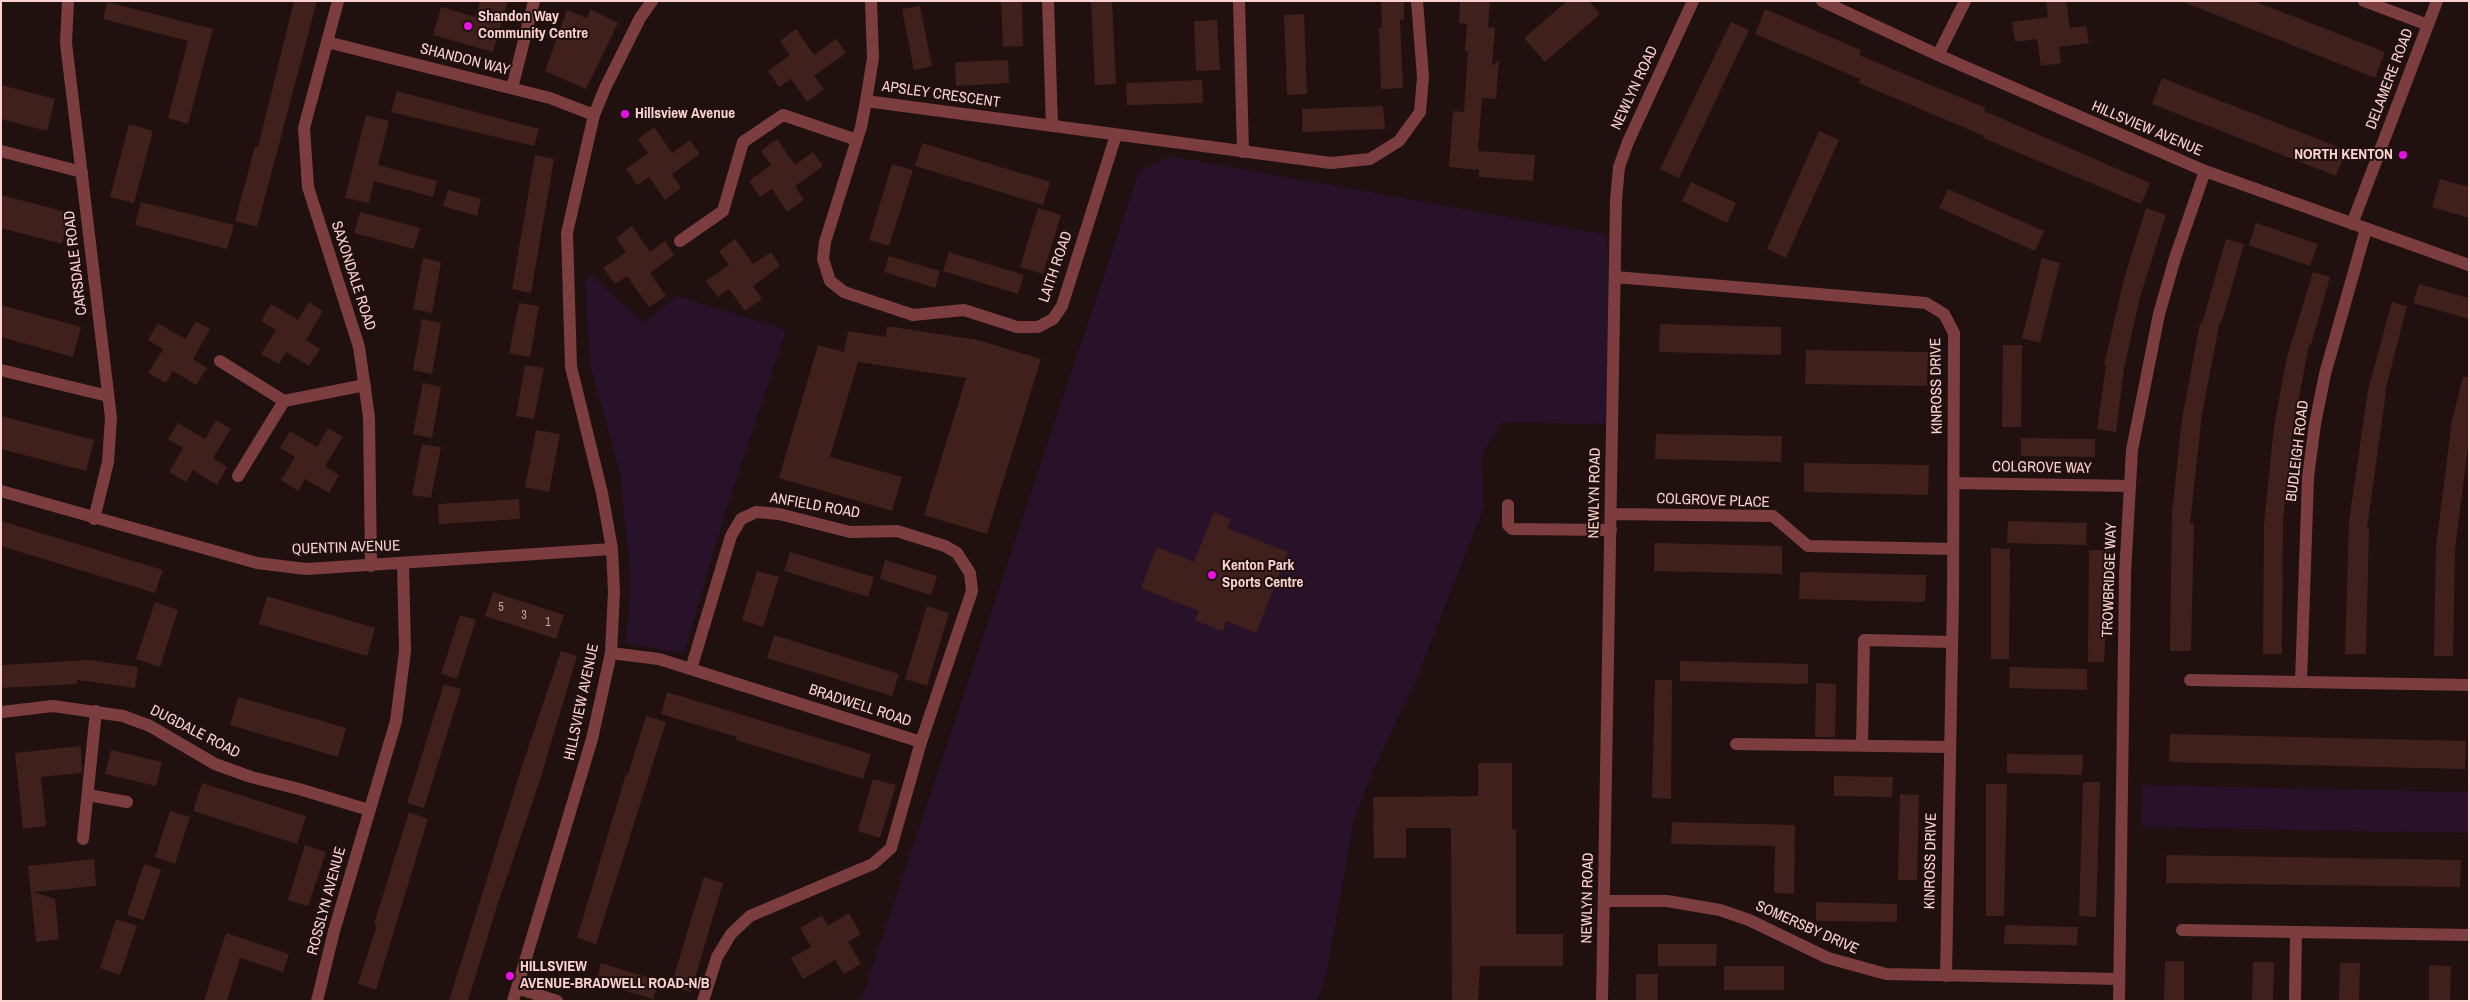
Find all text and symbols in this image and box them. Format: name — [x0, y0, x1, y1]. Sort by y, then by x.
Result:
place label: Shandon Way Community Centre — [478, 8, 588, 43]
marker: Shandon Way Community Centre — [462, 20, 474, 32]
street label: DELAMERE ROAD — [2362, 26, 2418, 132]
street label: SHANDON WAY — [418, 40, 512, 80]
street label: NEWLYN ROAD — [1608, 43, 1662, 133]
street label: APSLEY CRESCENT — [881, 78, 1001, 112]
street label: HILLSVIEW AVENUE — [2089, 98, 2205, 160]
place label: Hillsview Avenue — [635, 105, 735, 123]
marker: Hillsview Avenue — [619, 108, 631, 120]
place label: NORTH KENTON — [2294, 146, 2393, 164]
marker: NORTH KENTON — [2397, 149, 2409, 161]
street label: CARSDALE ROAD — [61, 210, 91, 316]
street label: SAXONDALE ROAD — [327, 219, 379, 333]
street label: LAITH ROAD — [1035, 229, 1077, 305]
street label: KINROSS DRIVE — [1927, 338, 1947, 434]
street label: BUDLEIGH ROAD — [2283, 399, 2313, 503]
street label: NEWLYN ROAD — [1585, 448, 1605, 538]
street label: COLGROVE WAY — [1992, 458, 2092, 478]
street label: ANFIELD ROAD — [769, 489, 861, 523]
street label: COLGROVE PLACE — [1656, 490, 1770, 512]
street label: TROWBRIDGE WAY — [2099, 522, 2121, 638]
street label: QUENTIN AVENUE — [291, 537, 401, 559]
place label: Kenton Park Sports Centre — [1222, 557, 1303, 592]
marker: Kenton Park Sports Centre — [1206, 569, 1218, 581]
house number: 5 — [498, 601, 504, 615]
house number: 3 — [521, 609, 527, 623]
house number: 1 — [545, 616, 551, 630]
street label: HILLSVIEW AVENUE — [561, 642, 603, 762]
street label: BRADWELL ROAD — [807, 681, 913, 731]
street label: DUGDALE ROAD — [147, 702, 243, 762]
street label: KINROSS DRIVE — [1921, 813, 1941, 909]
street label: ROSSLYN AVENUE — [304, 845, 350, 957]
street label: NEWLYN ROAD — [1578, 853, 1598, 943]
street label: SOMERSBY DRIVE — [1753, 897, 1861, 959]
place label: HILLSVIEW AVENUE-BRADWELL ROAD-N/B — [520, 958, 710, 993]
marker: HILLSVIEW AVENUE-BRADWELL ROAD-N/B — [504, 970, 516, 982]

